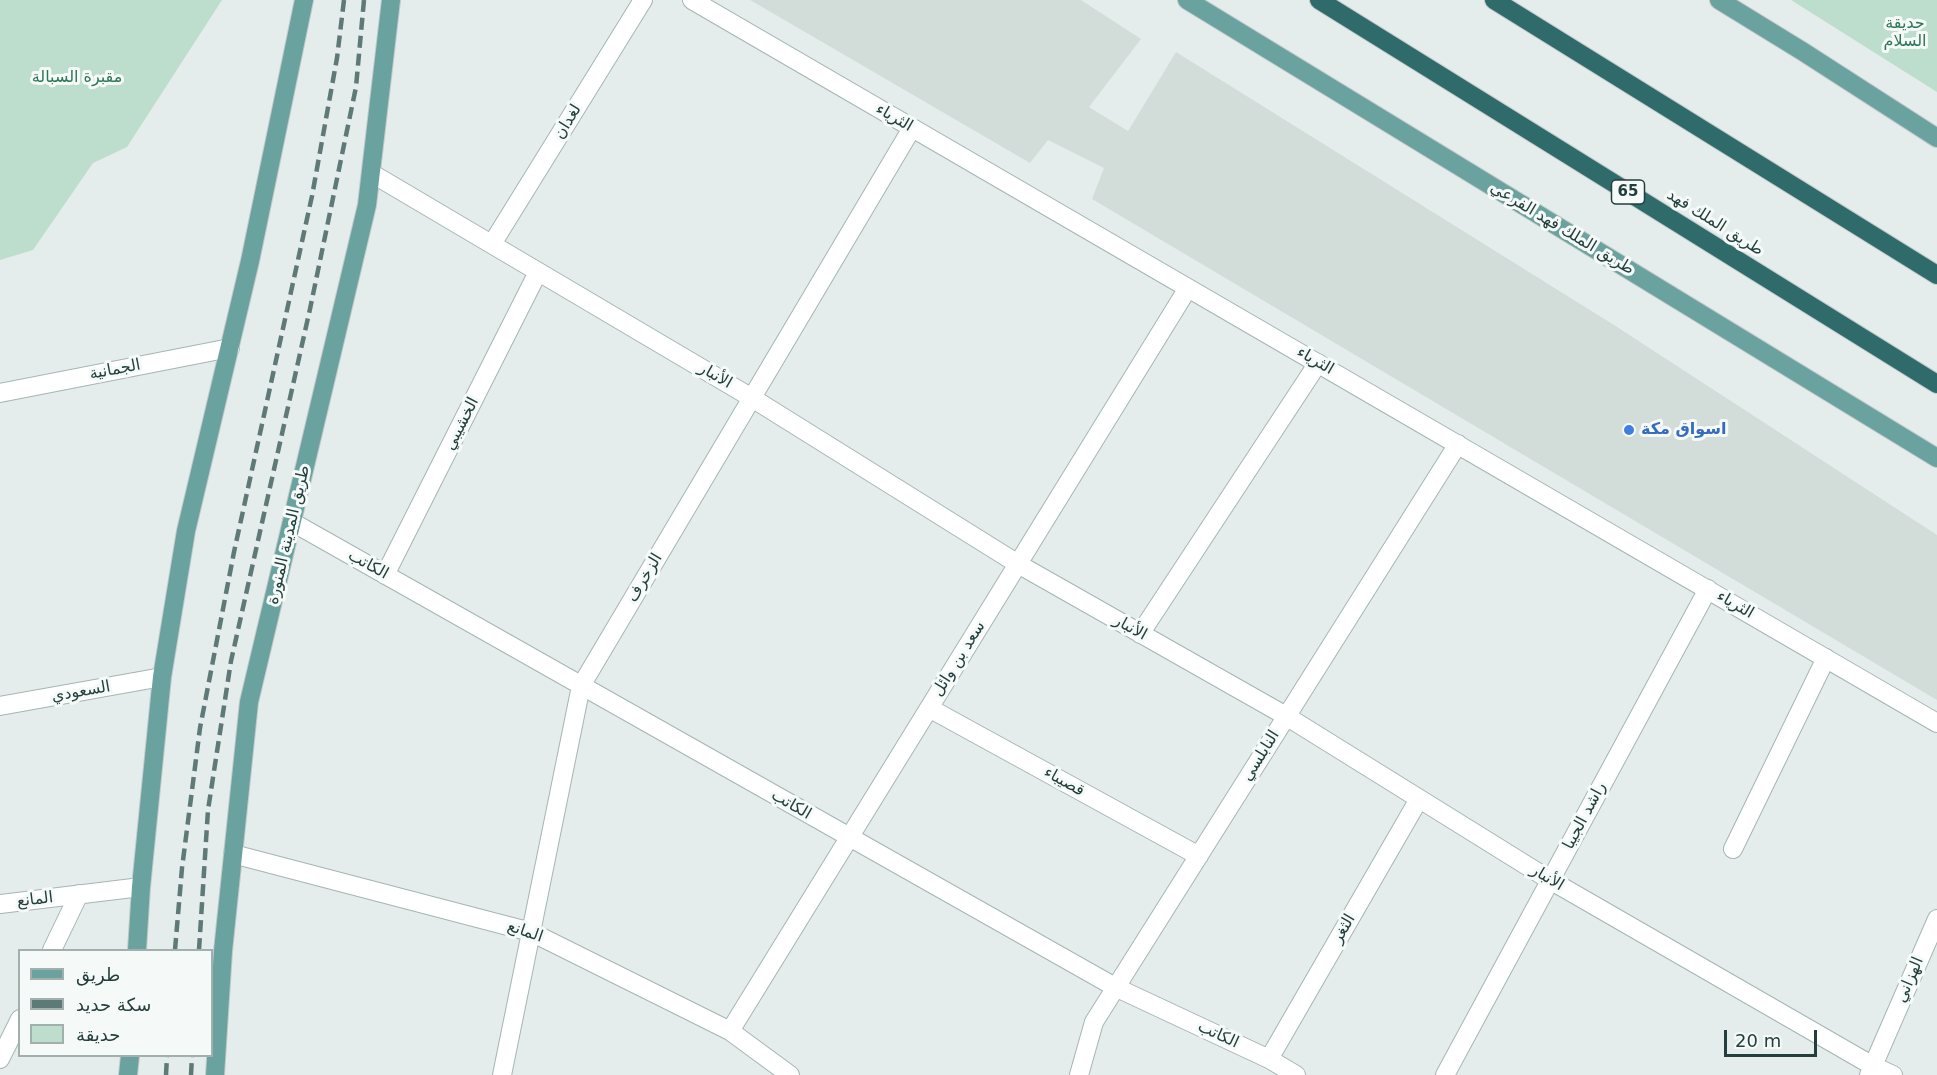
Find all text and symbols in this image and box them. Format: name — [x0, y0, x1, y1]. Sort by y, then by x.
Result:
park label: حديقة السلام — [1883, 14, 1927, 52]
park label: مقبرة السبالة — [32, 68, 122, 88]
street label: الثرياء — [872, 100, 916, 136]
street label: لغدان — [550, 101, 586, 143]
street label: طريق الملك فهد الفرعي — [1487, 178, 1637, 280]
road number: 65 — [1612, 180, 1644, 204]
street label: طريق الملك فهد — [1663, 186, 1767, 260]
street label: الثرياء — [1293, 343, 1337, 379]
street label: الجمانية — [88, 356, 142, 384]
street label: الأنبار — [695, 359, 735, 393]
street label: الخشيبي — [441, 394, 483, 454]
place label: اسواق مكة — [1641, 420, 1727, 440]
marker: اسواق مكة — [1622, 423, 1636, 437]
street label: طريق المدينة المنورة — [264, 464, 314, 606]
street label: الكاتب — [344, 546, 392, 584]
street label: الزخرف — [623, 550, 667, 606]
street label: الثرياء — [1713, 587, 1757, 623]
street label: الأنبار — [1110, 611, 1150, 645]
street label: سعد بن وائل — [928, 618, 990, 700]
street label: السعودي — [50, 677, 112, 707]
street label: النابلسي — [1238, 727, 1284, 785]
street label: قصيباء — [1040, 763, 1088, 801]
street label: راشد الجيبا — [1559, 779, 1611, 853]
street label: الكاتب — [767, 786, 815, 824]
street label: الأنبار — [1527, 861, 1567, 895]
street label: المانع — [16, 888, 54, 912]
street label: الثغر — [1328, 911, 1360, 947]
street label: المانع — [505, 917, 545, 947]
legend — [18, 949, 213, 1057]
street label: الهزاني — [1892, 954, 1928, 1006]
text: طريق — [76, 964, 120, 985]
text: سكة حديد — [76, 994, 151, 1015]
street label: الكاتب — [1194, 1017, 1242, 1053]
scale bar — [1727, 1018, 1820, 1056]
text: حديقة — [76, 1024, 120, 1045]
text: 20 m — [1735, 1030, 1781, 1051]

